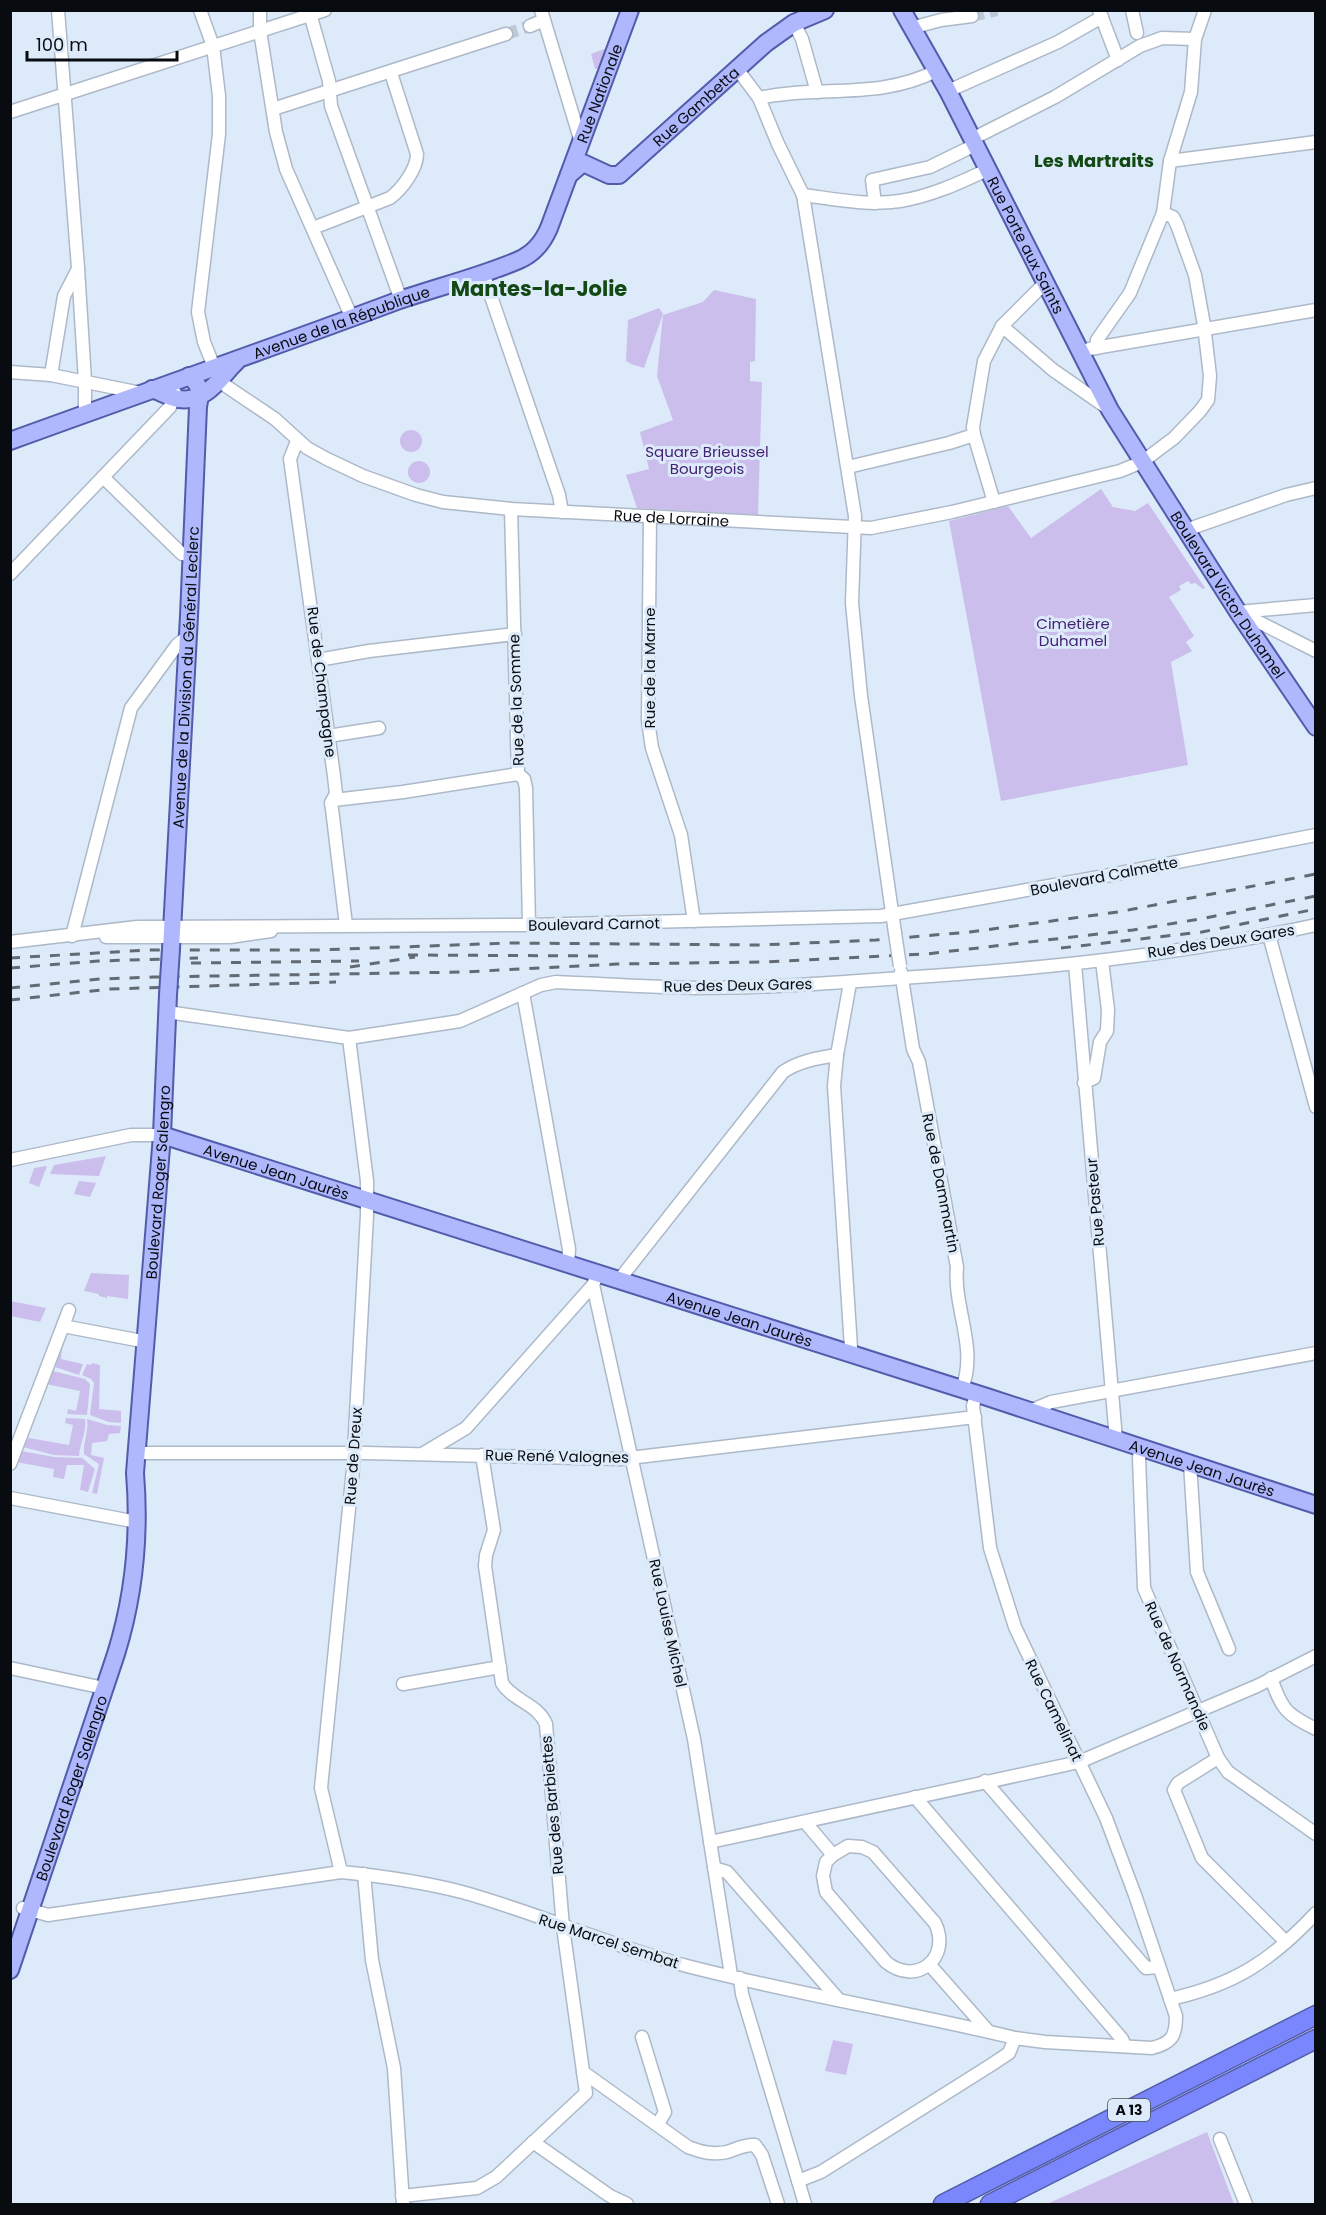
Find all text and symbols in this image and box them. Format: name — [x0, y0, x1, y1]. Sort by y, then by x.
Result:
scale bar — [27, 24, 177, 62]
text: 100 m — [36, 32, 88, 57]
street label: Rue Nationale — [571, 41, 627, 146]
street label: Rue Gambetta — [648, 62, 743, 151]
district label: Les Martraits — [1034, 148, 1154, 173]
street label: Rue Porte aux Saints — [983, 173, 1070, 317]
district label: Mantes-la-Jolie — [451, 274, 627, 303]
street label: Avenue de la République — [250, 281, 432, 363]
park label: Square Brieussel Bourgeois — [645, 441, 769, 479]
street label: Rue de Lorraine — [613, 504, 730, 531]
street label: Boulevard Victor Duhamel — [1166, 507, 1290, 682]
street label: Avenue de la Division du Général Leclerc — [167, 526, 203, 829]
street label: Rue de Champagne — [302, 606, 342, 758]
street label: Rue de la Marne — [639, 608, 660, 728]
park label: Cimetière Duhamel — [1036, 613, 1110, 651]
street label: Rue de la Somme — [503, 634, 529, 766]
street label: Boulevard Calmette — [1028, 851, 1180, 901]
street label: Boulevard Carnot — [528, 912, 660, 936]
street label: Rue des Deux Gares — [1146, 919, 1296, 963]
street label: Rue des Deux Gares — [664, 973, 813, 997]
street label: Boulevard Roger Salengro — [140, 1085, 175, 1280]
street label: Rue de Dammartin — [917, 1111, 965, 1255]
street label: Avenue Jean Jaurès — [201, 1138, 352, 1204]
street label: Rue Pasteur — [1081, 1157, 1109, 1247]
street label: Avenue Jean Jaurès — [664, 1285, 815, 1351]
street label: Rue de Dreux — [339, 1407, 367, 1505]
street label: Avenue Jean Jaurès — [1127, 1434, 1278, 1501]
street label: Rue René Valognes — [485, 1444, 629, 1468]
street label: Rue Louise Michel — [644, 1557, 692, 1689]
street label: Rue de Normandie — [1140, 1598, 1216, 1734]
street label: Rue Camelinat — [1020, 1655, 1088, 1765]
street label: Boulevard Roger Salengro — [30, 1692, 112, 1884]
street label: Rue des Barbiettes — [535, 1734, 569, 1875]
street label: Rue Marcel Sembat — [536, 1908, 682, 1974]
road number: A 13 — [1108, 2099, 1150, 2121]

